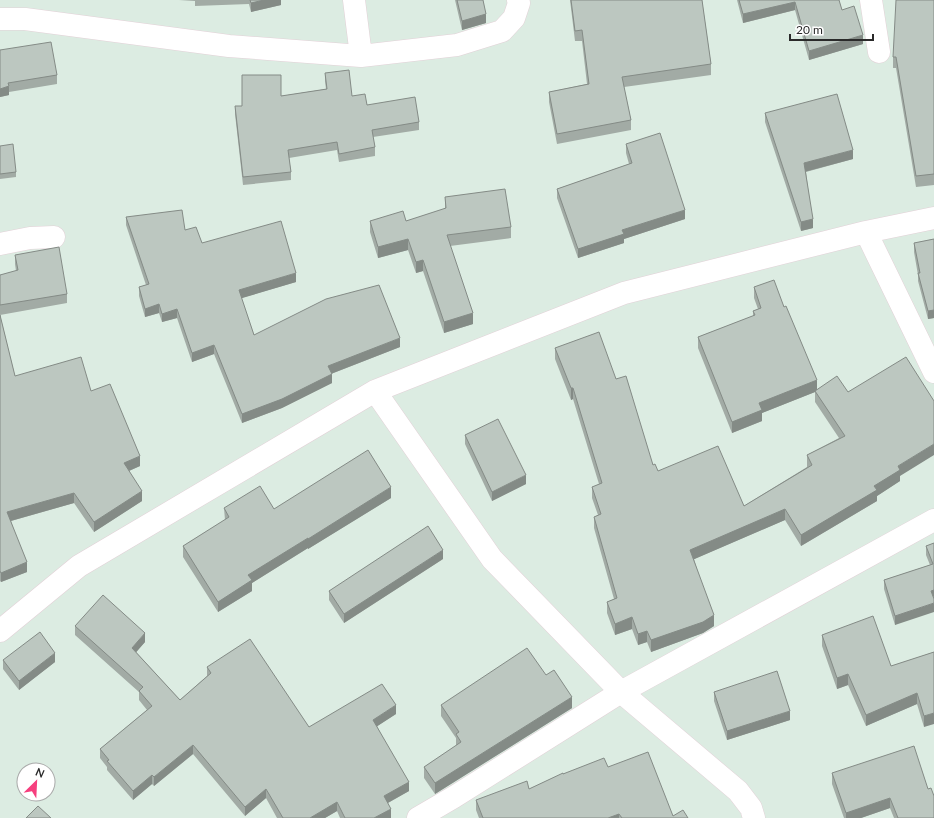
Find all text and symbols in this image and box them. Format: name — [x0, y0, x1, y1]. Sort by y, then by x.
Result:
scale bar — [790, 16, 873, 42]
text: 20 m — [796, 22, 823, 37]
north arrow — [16, 762, 56, 802]
text: N — [34, 765, 47, 780]

